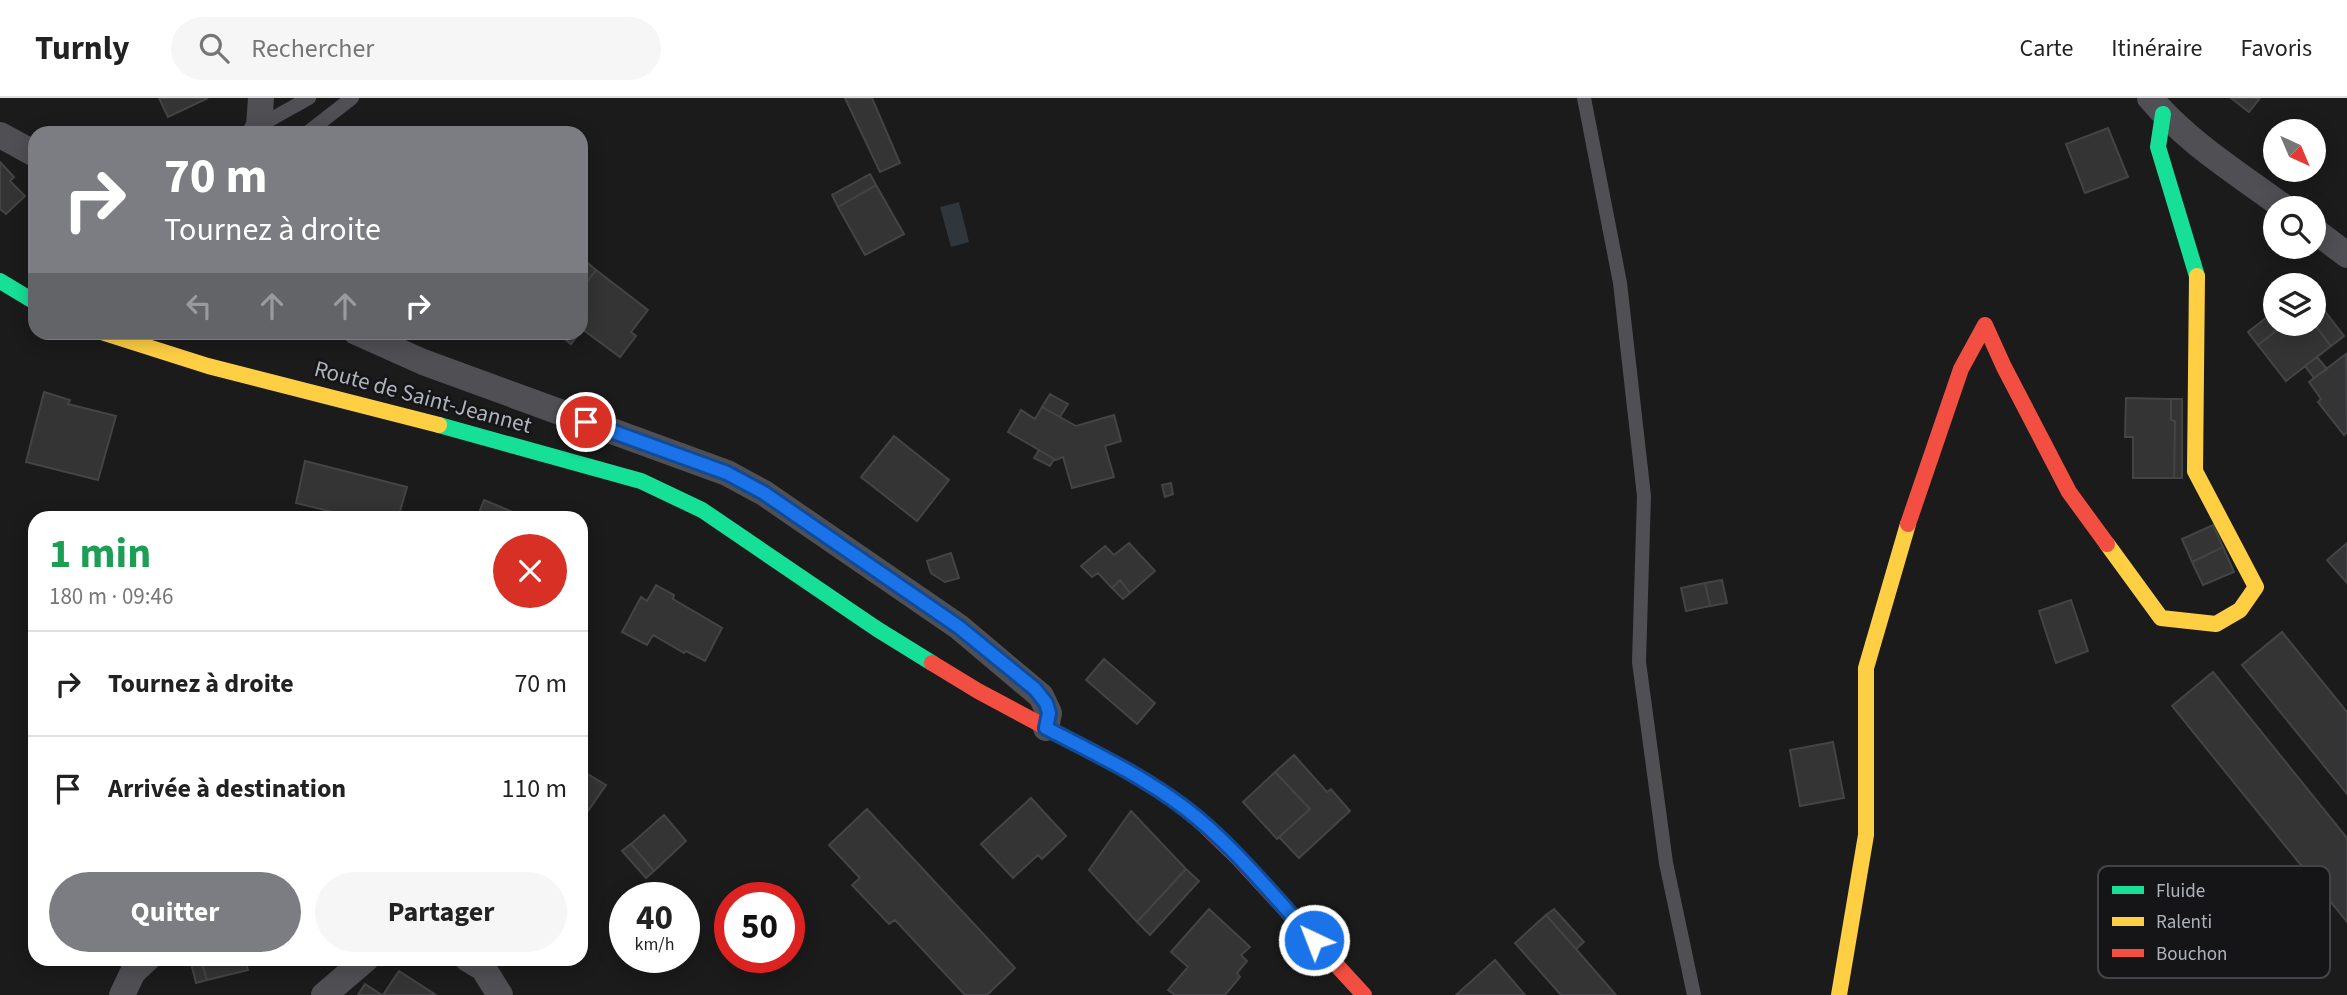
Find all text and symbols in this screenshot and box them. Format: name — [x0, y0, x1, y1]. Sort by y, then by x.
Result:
search box — [171, 17, 661, 80]
text: Turnly — [35, 25, 129, 72]
icon: search — [195, 29, 233, 67]
text: Rechercher — [251, 30, 374, 67]
text: Carte — [2019, 31, 2073, 66]
text: Itinéraire — [2111, 31, 2202, 66]
text: Favoris — [2240, 31, 2312, 66]
north arrow — [2263, 119, 2326, 182]
map controls — [2263, 119, 2326, 336]
text: 70 m — [164, 142, 268, 212]
icon: right — [49, 154, 140, 245]
button: search — [2263, 196, 2326, 259]
text: Tournez à droite — [164, 207, 381, 253]
button: layers — [2263, 273, 2326, 336]
icon: left — [180, 287, 218, 325]
icon: ahead — [253, 287, 291, 325]
icon: ahead — [326, 287, 364, 325]
icon: right — [399, 287, 437, 325]
street label: Route de Saint-Jeannet — [311, 352, 536, 442]
pin — [556, 392, 616, 452]
icon: arrive — [567, 403, 605, 441]
text: 1 min — [49, 524, 151, 584]
button: close — [493, 534, 567, 608]
text: 180 m · 09:46 — [49, 580, 173, 613]
icon: right — [49, 665, 87, 703]
text: Tournez à droite — [108, 665, 294, 702]
text: 70 m — [514, 665, 567, 702]
icon: arrive — [49, 770, 87, 808]
text: Arrivée à destination — [108, 770, 346, 807]
text: 110 m — [501, 770, 567, 807]
legend — [2098, 866, 2330, 978]
button: Quitter — [49, 872, 301, 952]
button: Partager — [315, 872, 567, 952]
text: Fluide — [2156, 878, 2205, 905]
speed limit sign: 50 — [714, 882, 805, 973]
text: 40 — [636, 893, 673, 943]
position arrow — [1277, 903, 1351, 977]
text: Ralenti — [2156, 909, 2212, 936]
text: km/h — [635, 932, 674, 957]
text: Bouchon — [2156, 941, 2228, 968]

